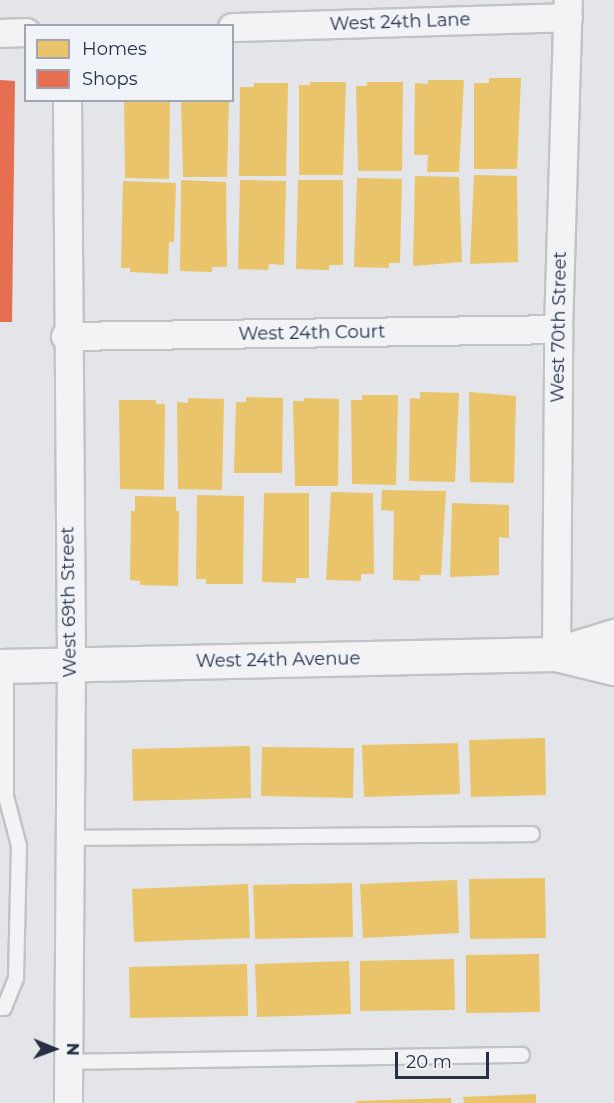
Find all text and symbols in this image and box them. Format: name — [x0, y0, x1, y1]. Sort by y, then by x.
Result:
street label: West 24th Lane — [329, 9, 471, 35]
legend — [24, 24, 234, 102]
text: Homes — [82, 38, 147, 60]
text: Shops — [82, 68, 138, 90]
street label: West 70th Street — [547, 251, 571, 403]
street label: West 24th Court — [238, 321, 386, 345]
street label: West 69th Street — [57, 526, 81, 678]
street label: West 24th Avenue — [196, 648, 360, 672]
north arrow — [24, 1019, 84, 1079]
scale bar — [398, 1040, 492, 1078]
text: N — [63, 1043, 82, 1056]
text: 20 m — [406, 1051, 452, 1073]

